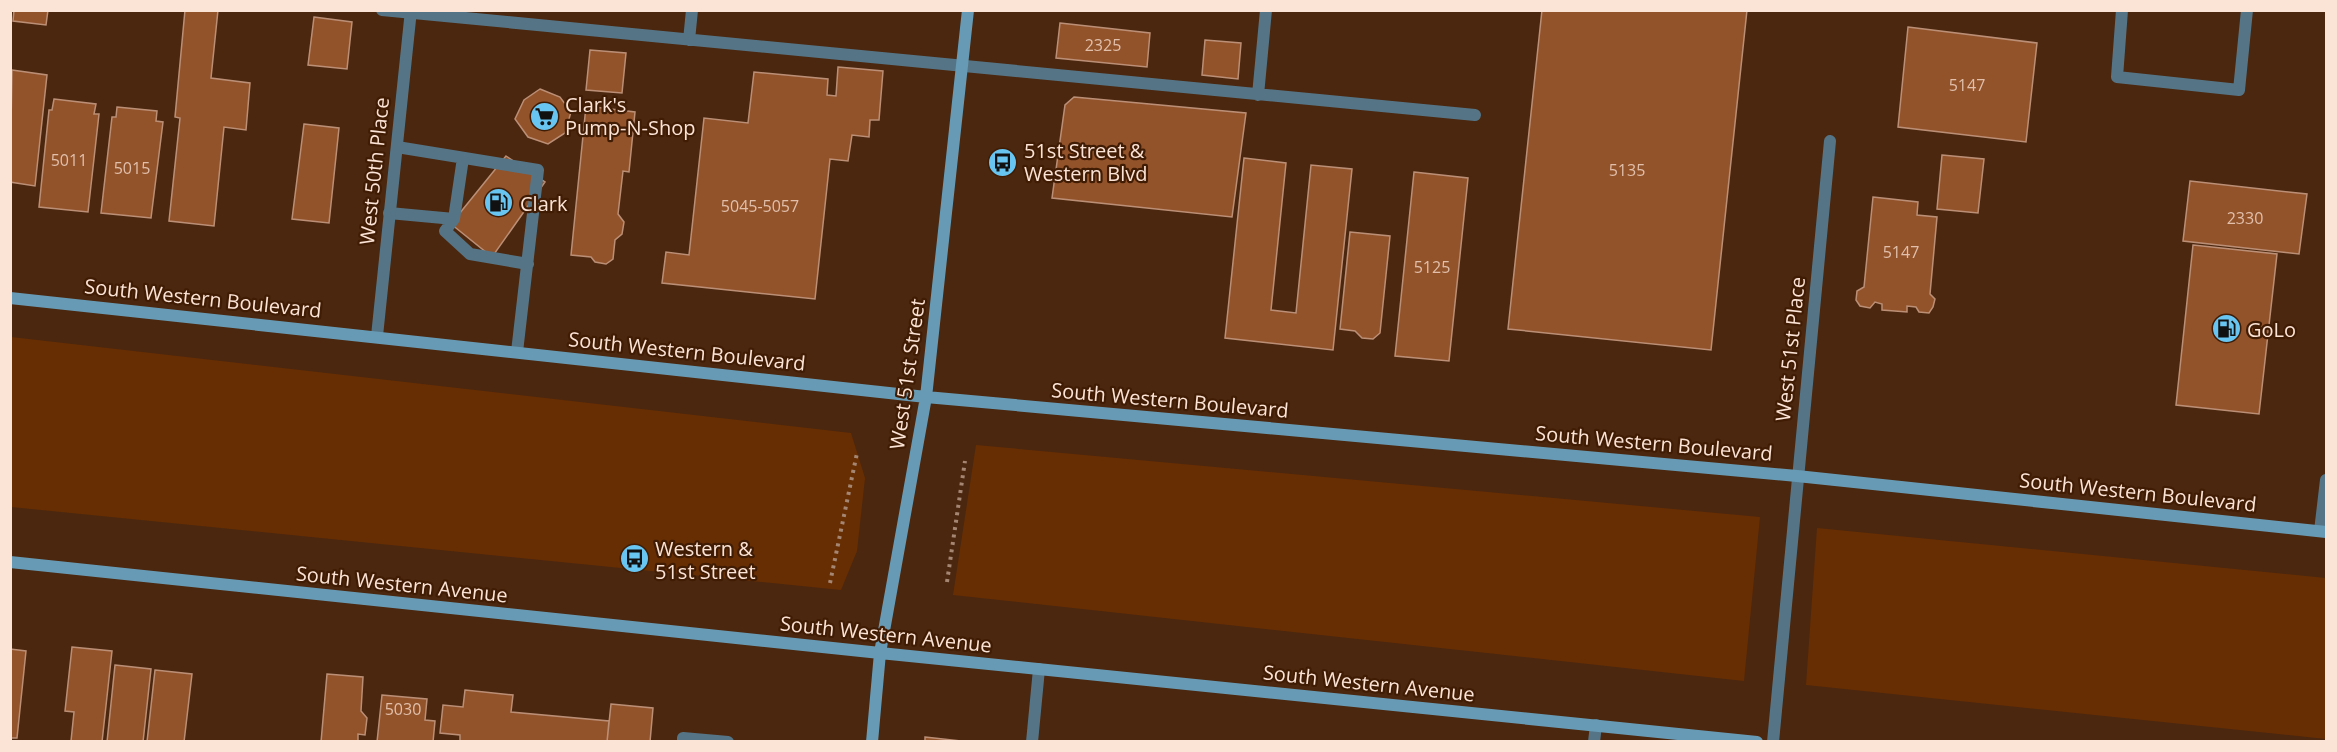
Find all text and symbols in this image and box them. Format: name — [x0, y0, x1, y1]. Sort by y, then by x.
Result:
house number: 2325 — [1085, 34, 1121, 56]
house number: 5147 — [1949, 74, 1985, 96]
place label: Clark's Pump-N-Shop — [565, 91, 695, 141]
street label: West 50th Place — [353, 96, 395, 246]
supermarket icon: Clark's Pump-N-Shop — [528, 100, 560, 132]
place label: 51st Street & Western Blvd — [1024, 137, 1147, 187]
bus stop icon: 51st Street & Western Blvd — [987, 146, 1019, 178]
house number: 5011 — [51, 149, 87, 171]
house number: 5015 — [114, 157, 150, 179]
house number: 5135 — [1609, 159, 1645, 181]
fuel station icon: Clark — [483, 187, 515, 219]
place label: Clark — [520, 190, 568, 217]
house number: 5045-5057 — [721, 195, 799, 217]
house number: 2330 — [2227, 207, 2263, 229]
house number: 5147 — [1883, 241, 1919, 263]
house number: 5125 — [1414, 256, 1450, 278]
street label: South Western Boulevard — [83, 272, 323, 324]
street label: West 51st Place — [1769, 275, 1811, 423]
street label: West 51st Street — [883, 297, 931, 451]
fuel station icon: GoLo — [2210, 313, 2242, 345]
place label: GoLo — [2247, 316, 2296, 343]
street label: South Western Boulevard — [567, 325, 807, 377]
street label: South Western Boulevard — [1050, 376, 1290, 424]
street label: South Western Boulevard — [1534, 419, 1774, 467]
street label: South Western Boulevard — [2018, 466, 2258, 518]
place label: Western & 51st Street — [655, 535, 756, 585]
bus stop icon: Western & 51st Street — [618, 543, 650, 575]
street label: South Western Avenue — [295, 559, 509, 609]
street label: South Western Avenue — [779, 609, 993, 659]
street label: South Western Avenue — [1262, 658, 1476, 708]
house number: 5030 — [385, 698, 421, 720]

